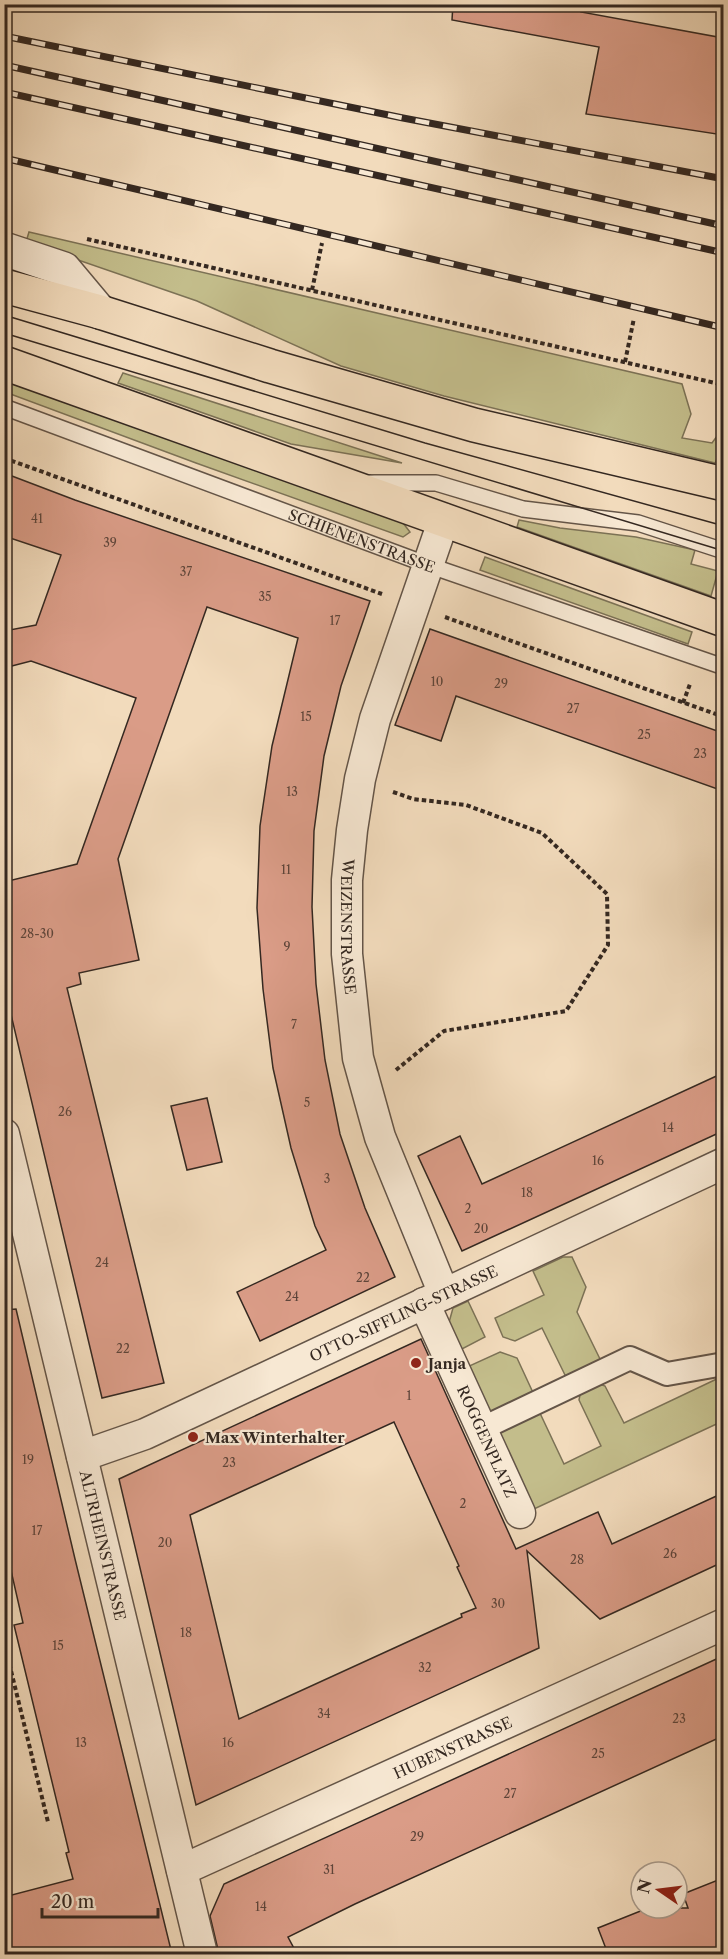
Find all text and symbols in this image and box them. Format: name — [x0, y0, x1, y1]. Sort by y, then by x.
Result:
street label: SCHIENENSTRASSE — [286, 504, 438, 576]
house number: 41 — [31, 511, 43, 526]
house number: 39 — [103, 535, 117, 550]
house number: 37 — [180, 564, 192, 579]
house number: 35 — [258, 589, 272, 604]
house number: 17 — [330, 613, 341, 628]
house number: 10 — [431, 674, 443, 689]
house number: 29 — [494, 676, 508, 691]
house number: 27 — [567, 701, 579, 716]
house number: 15 — [300, 709, 312, 724]
house number: 25 — [637, 727, 651, 742]
house number: 23 — [693, 746, 707, 761]
house number: 13 — [286, 784, 298, 799]
street label: WEIZENSTRASSE — [338, 857, 361, 995]
house number: 11 — [281, 862, 291, 877]
house number: 28-30 — [20, 926, 54, 941]
house number: 9 — [283, 939, 291, 954]
house number: 7 — [291, 1017, 297, 1032]
house number: 5 — [304, 1095, 310, 1110]
house number: 26 — [58, 1104, 72, 1119]
house number: 14 — [662, 1120, 674, 1135]
house number: 16 — [592, 1153, 604, 1168]
house number: 3 — [324, 1171, 330, 1186]
house number: 18 — [521, 1185, 533, 1200]
house number: 2 — [465, 1201, 472, 1216]
house number: 20 — [474, 1221, 488, 1236]
house number: 24 — [95, 1255, 109, 1270]
street label: OTTO-SIFFLING-STRASSE — [306, 1261, 501, 1365]
house number: 22 — [356, 1270, 370, 1285]
house number: 24 — [285, 1289, 299, 1304]
house number: 22 — [116, 1341, 130, 1356]
place label: Janja — [425, 1354, 467, 1373]
marker: Janja — [409, 1356, 423, 1370]
street label: ROGGENPLATZ — [453, 1382, 521, 1500]
house number: 1 — [406, 1388, 412, 1403]
place label: Max Winterhalter — [205, 1428, 345, 1447]
marker: Max Winterhalter — [186, 1430, 200, 1444]
house number: 19 — [22, 1452, 34, 1467]
house number: 23 — [222, 1455, 236, 1470]
street label: ALTRHEINSTRASSE — [76, 1467, 131, 1622]
house number: 2 — [460, 1496, 467, 1511]
house number: 17 — [32, 1523, 43, 1538]
house number: 20 — [158, 1535, 172, 1550]
house number: 26 — [663, 1546, 677, 1561]
house number: 28 — [570, 1552, 584, 1567]
house number: 30 — [491, 1596, 505, 1611]
house number: 18 — [180, 1625, 192, 1640]
house number: 15 — [52, 1638, 64, 1653]
house number: 32 — [418, 1660, 432, 1675]
house number: 34 — [317, 1706, 331, 1721]
house number: 23 — [672, 1711, 686, 1726]
street label: HUBENSTRASSE — [390, 1712, 515, 1782]
house number: 13 — [75, 1735, 87, 1750]
house number: 16 — [222, 1735, 234, 1750]
house number: 25 — [591, 1746, 605, 1761]
house number: 27 — [504, 1786, 516, 1801]
house number: 29 — [410, 1829, 424, 1844]
north arrow — [629, 1860, 689, 1920]
house number: 31 — [323, 1862, 335, 1877]
text: N — [633, 1877, 656, 1896]
scale bar — [42, 1881, 158, 1919]
text: 20 m — [51, 1891, 95, 1913]
house number: 14 — [255, 1899, 267, 1914]

